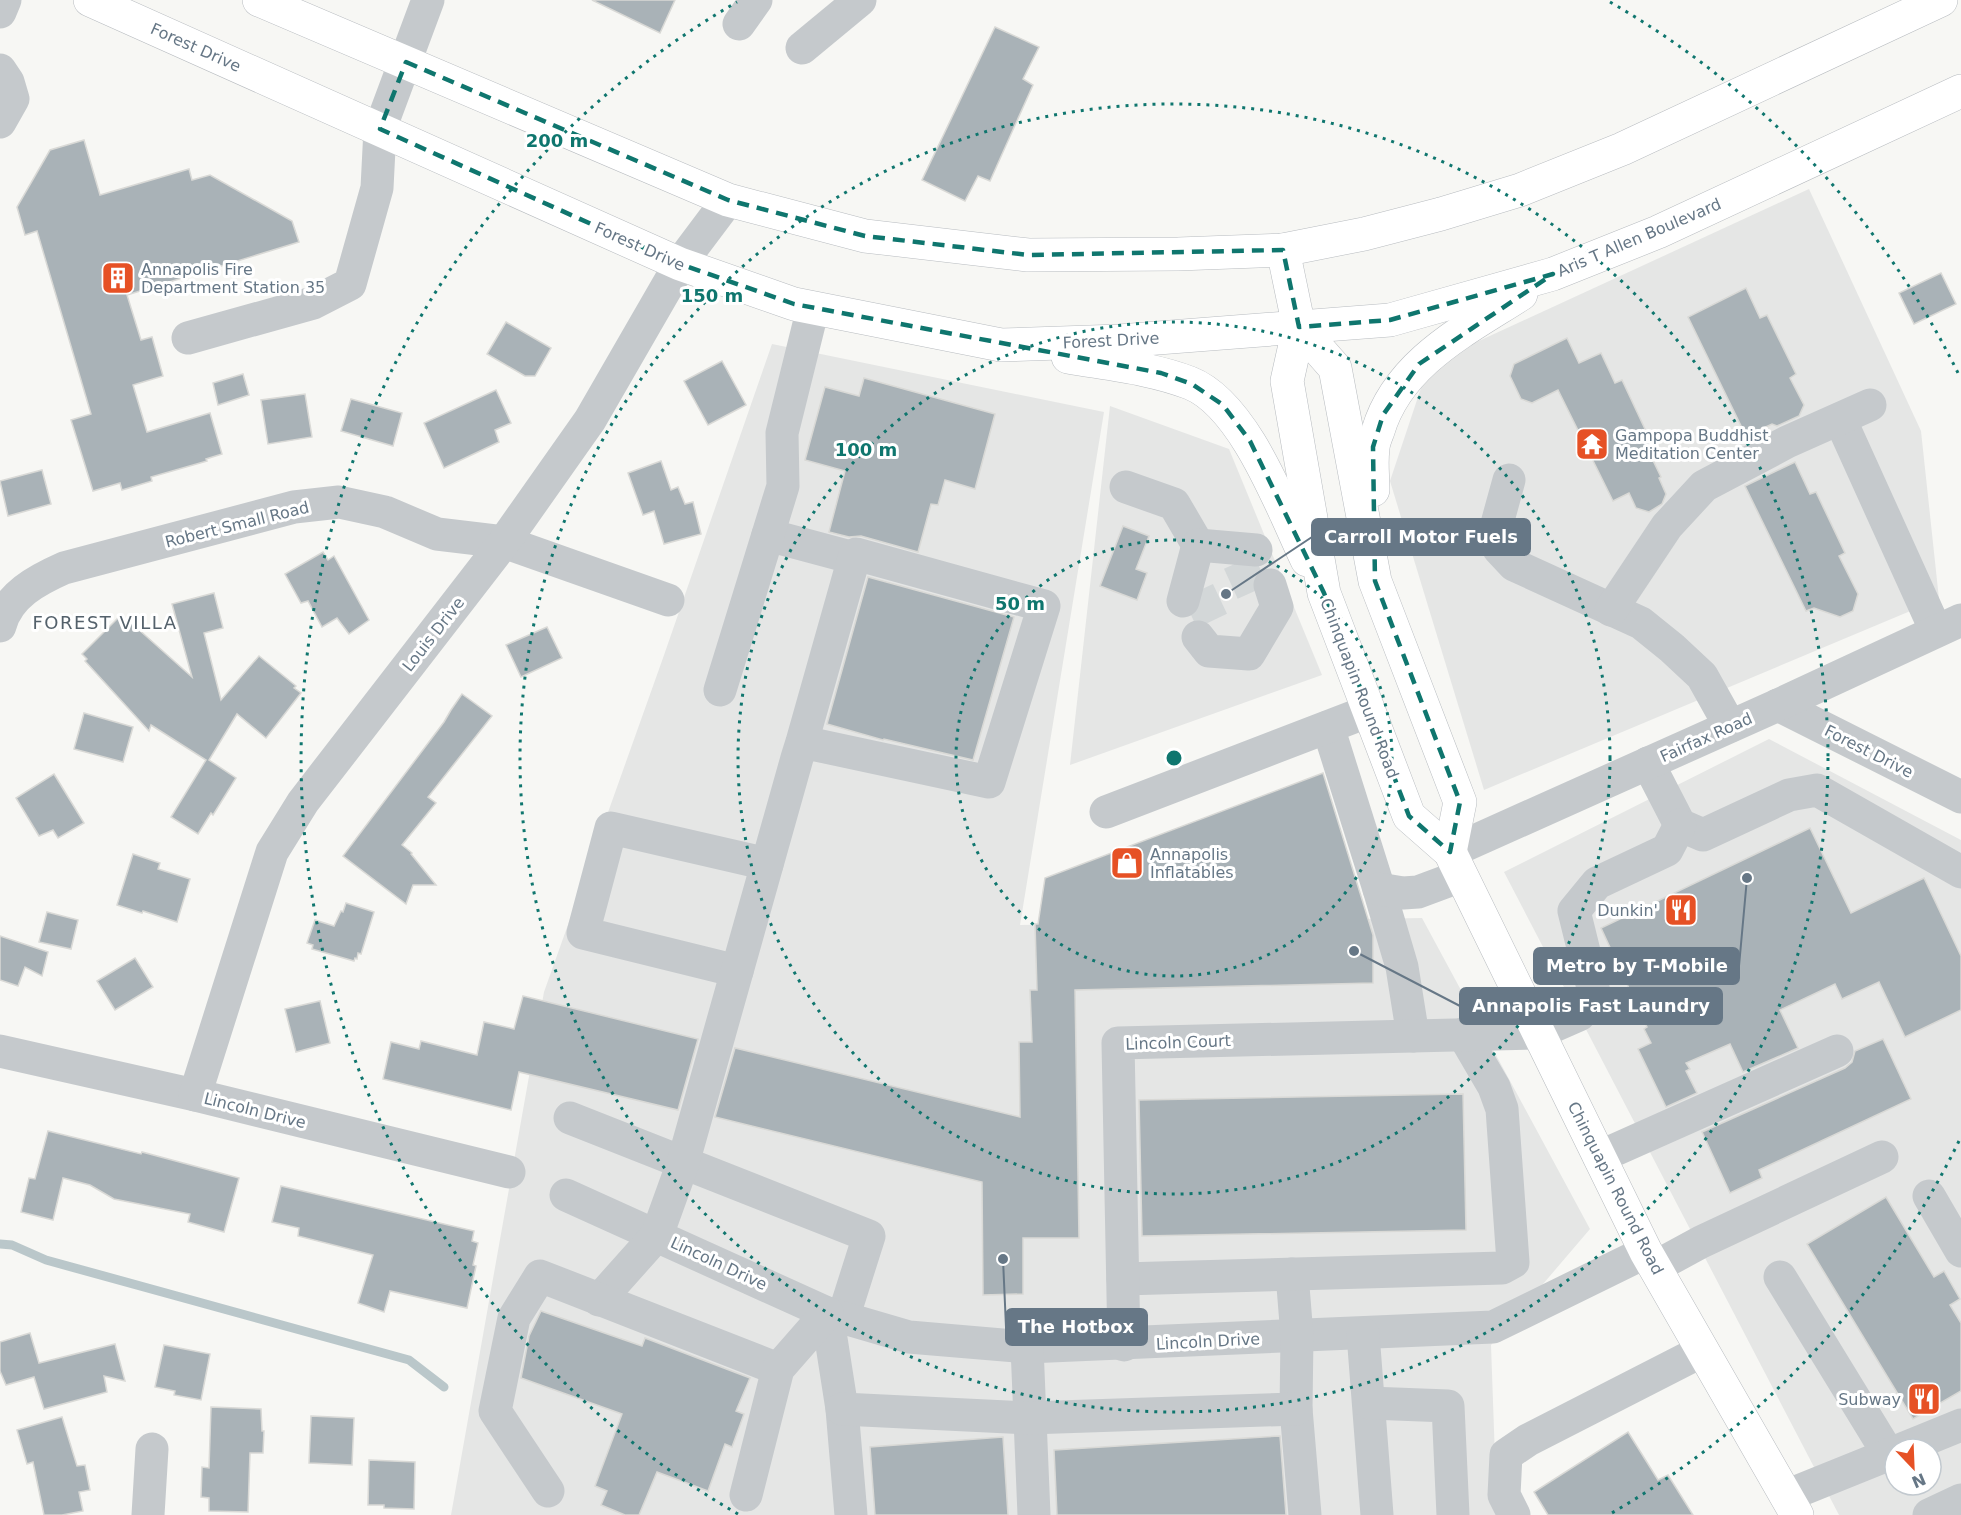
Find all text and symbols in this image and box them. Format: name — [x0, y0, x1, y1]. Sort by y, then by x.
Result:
street label: Forest Drive — [148, 19, 244, 76]
text: 200 m — [526, 130, 588, 151]
street label: Aris T Allen Boulevard — [1554, 194, 1724, 281]
street label: Forest Drive — [592, 218, 688, 275]
building icon: Annapolis Fire Department Station 35 — [100, 260, 136, 296]
place label: Annapolis Fire Department Station 35 — [141, 260, 325, 297]
text: 150 m — [681, 285, 743, 306]
street label: Forest Drive — [1062, 328, 1160, 353]
temple icon: Gampopa Buddhist Meditation Center — [1574, 426, 1610, 462]
place label: Gampopa Buddhist Meditation Center — [1615, 426, 1768, 463]
text: 100 m — [835, 439, 897, 460]
street label: Robert Small Road — [163, 497, 311, 552]
callout: Carroll Motor Fuels — [1312, 519, 1530, 555]
text: Carroll Motor Fuels — [1324, 526, 1518, 547]
street label: Louis Drive — [398, 593, 468, 675]
text: 50 m — [995, 593, 1045, 614]
street label: Chinquapin Round Road — [1316, 595, 1403, 781]
district label: FOREST VILLA — [33, 612, 177, 633]
street label: Fairfax Road — [1657, 709, 1755, 766]
street label: Forest Drive — [1821, 721, 1916, 782]
centre of rings — [1164, 748, 1184, 768]
shop icon: Annapolis Inflatables — [1109, 845, 1145, 881]
place label: Annapolis Inflatables — [1150, 845, 1234, 882]
restaurant icon: Dunkin' — [1663, 892, 1699, 928]
place label: Dunkin' — [1597, 901, 1658, 920]
callout: Metro by T-Mobile — [1534, 948, 1739, 984]
text: Metro by T-Mobile — [1546, 955, 1728, 976]
callout: Annapolis Fast Laundry — [1460, 988, 1722, 1024]
text: Annapolis Fast Laundry — [1472, 995, 1710, 1016]
street label: Lincoln Court — [1125, 1031, 1231, 1054]
street label: Lincoln Drive — [202, 1089, 308, 1132]
street label: Chinquapin Round Road — [1564, 1099, 1668, 1278]
street label: Lincoln Drive — [667, 1233, 770, 1294]
callout: The Hotbox — [1006, 1309, 1147, 1345]
text: The Hotbox — [1018, 1316, 1135, 1337]
street label: Lincoln Drive — [1155, 1329, 1261, 1354]
restaurant icon: Subway — [1906, 1381, 1942, 1417]
place label: Subway — [1838, 1390, 1901, 1409]
north arrow — [1883, 1437, 1943, 1497]
text: N — [1909, 1469, 1929, 1492]

